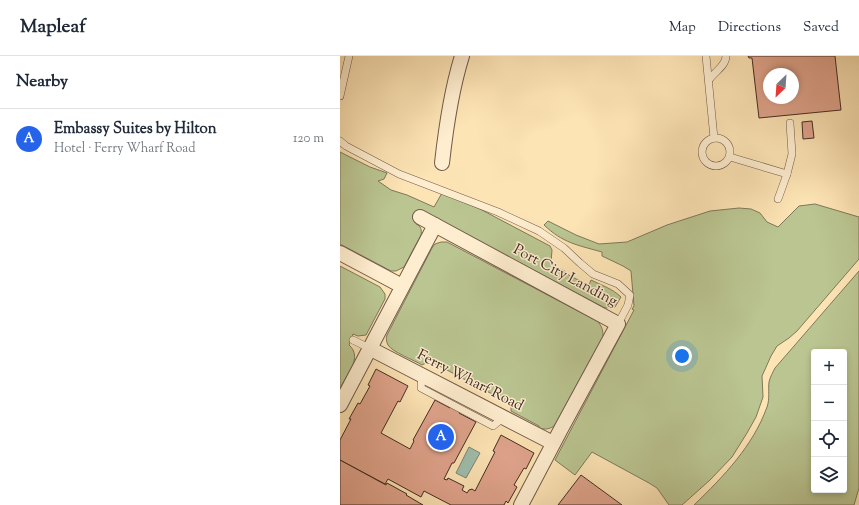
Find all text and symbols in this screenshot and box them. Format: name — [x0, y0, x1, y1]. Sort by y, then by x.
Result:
text: Mapleaf — [20, 14, 86, 41]
text: Map — [669, 18, 696, 38]
text: Directions — [718, 18, 781, 38]
text: Saved — [803, 18, 839, 38]
north arrow — [763, 68, 799, 104]
text: Nearby — [16, 70, 68, 94]
text: Embassy Suites by Hilton — [54, 119, 217, 140]
text: A — [24, 130, 34, 148]
text: 120 m — [293, 130, 324, 148]
text: Hotel · Ferry Wharf Road — [54, 140, 196, 158]
street label: Port City Landing — [509, 240, 621, 312]
street label: Ferry Wharf Road — [413, 345, 527, 417]
your location — [672, 346, 692, 366]
map controls — [811, 349, 847, 493]
button: + — [811, 349, 847, 385]
button: − — [811, 385, 847, 421]
button: locate — [811, 421, 847, 457]
pin: A — [428, 422, 454, 452]
button: layers — [811, 457, 847, 493]

